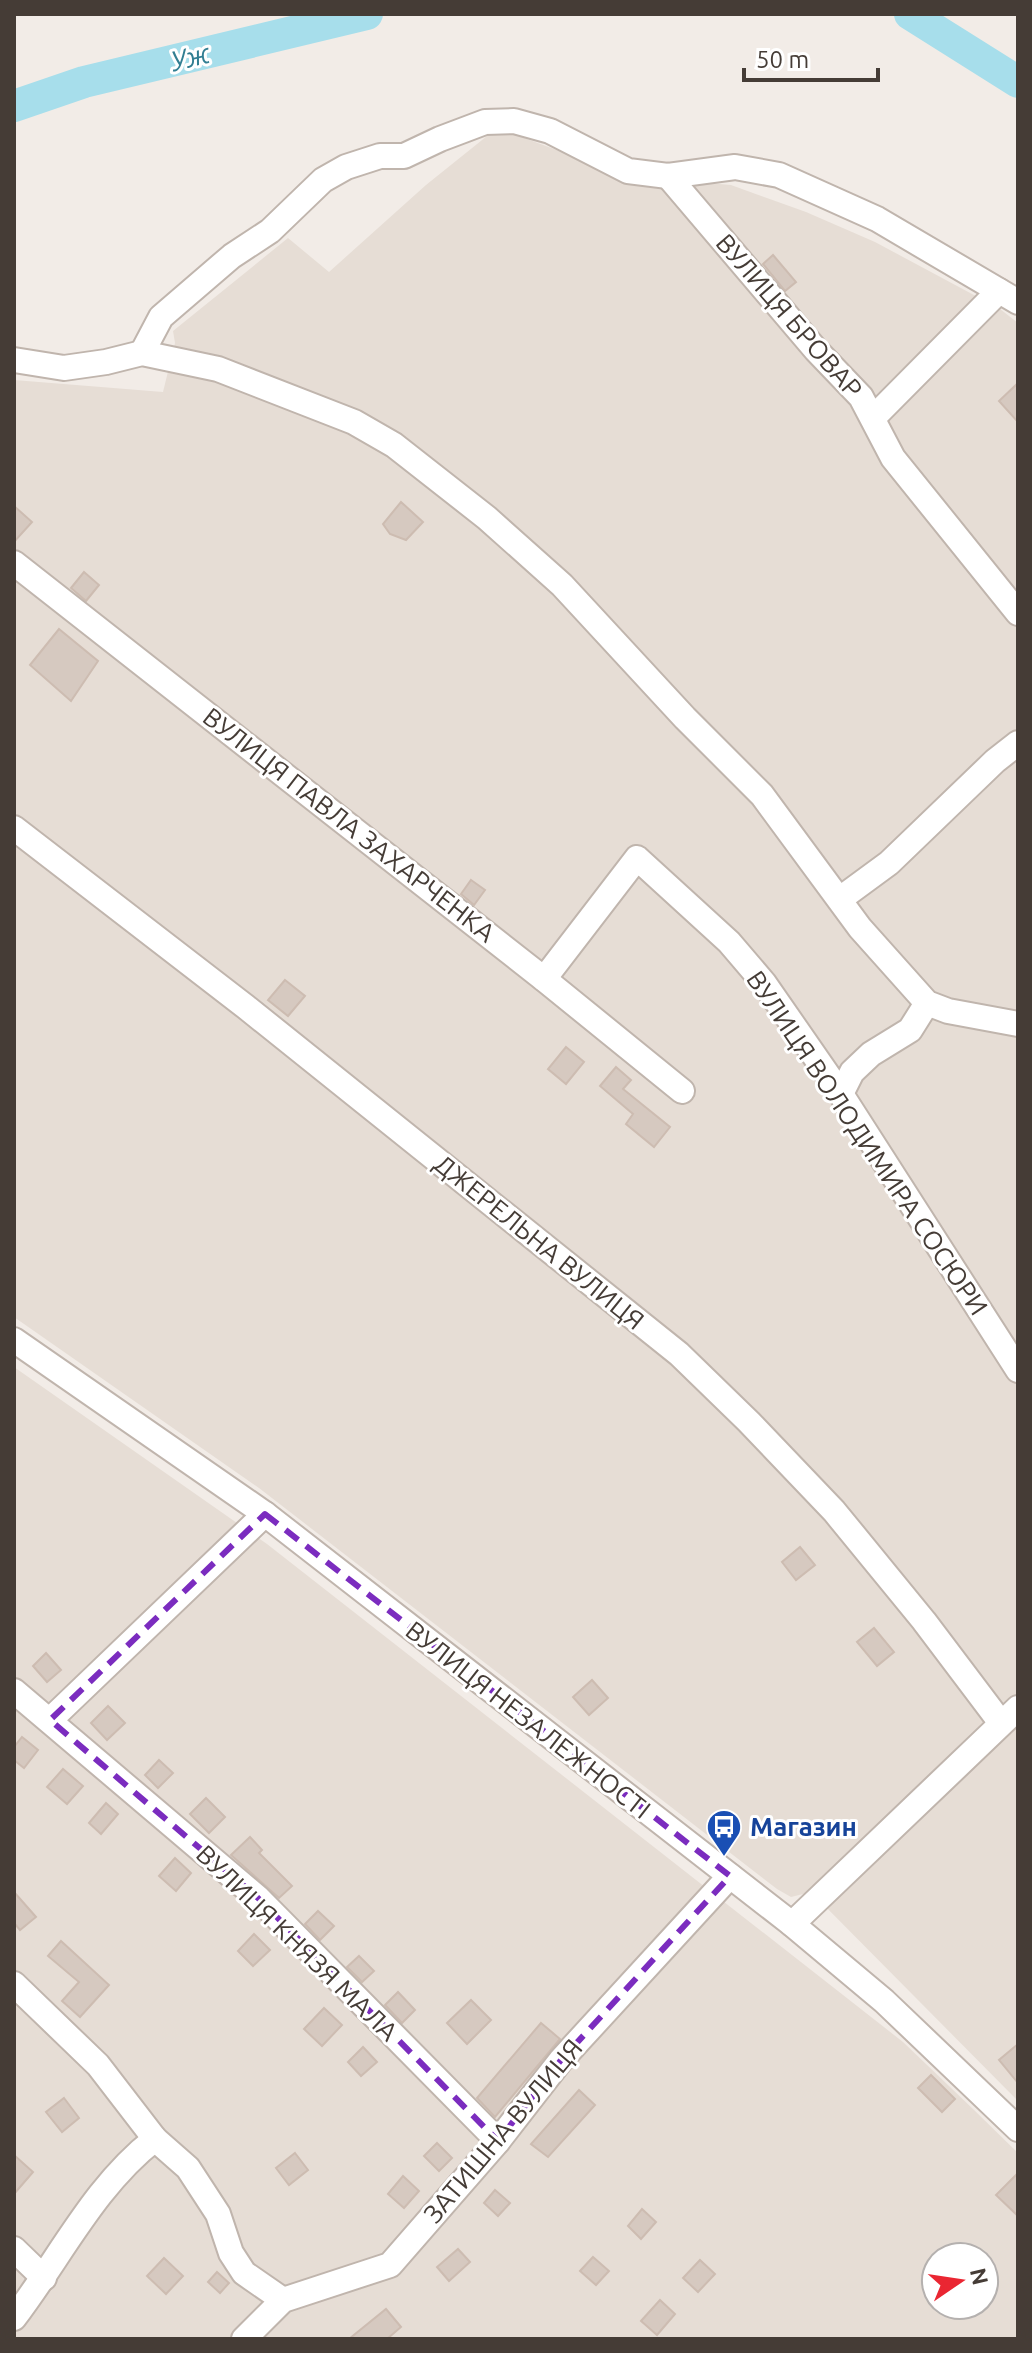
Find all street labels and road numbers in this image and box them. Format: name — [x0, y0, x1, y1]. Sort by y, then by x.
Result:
street label: ВУЛИЦЯ БРОВАР — [710, 228, 868, 403]
street label: ВУЛИЦЯ ПАВЛА ЗАХАРЧЕНКА — [198, 702, 501, 948]
street label: ВУЛИЦЯ ВОЛОДИМИРА СОСЮРИ — [741, 965, 994, 1320]
street label: ДЖЕРЕЛЬНА ВУЛИЦЯ — [429, 1148, 650, 1335]
street label: ВУЛИЦЯ НЕЗАЛЕЖНОСТІ — [400, 1615, 656, 1824]
street label: ВУЛИЦЯ КНЯЗЯ МАЛА — [191, 1839, 404, 2046]
street label: ЗАТИШНА ВУЛИЦЯ — [418, 2033, 588, 2228]

